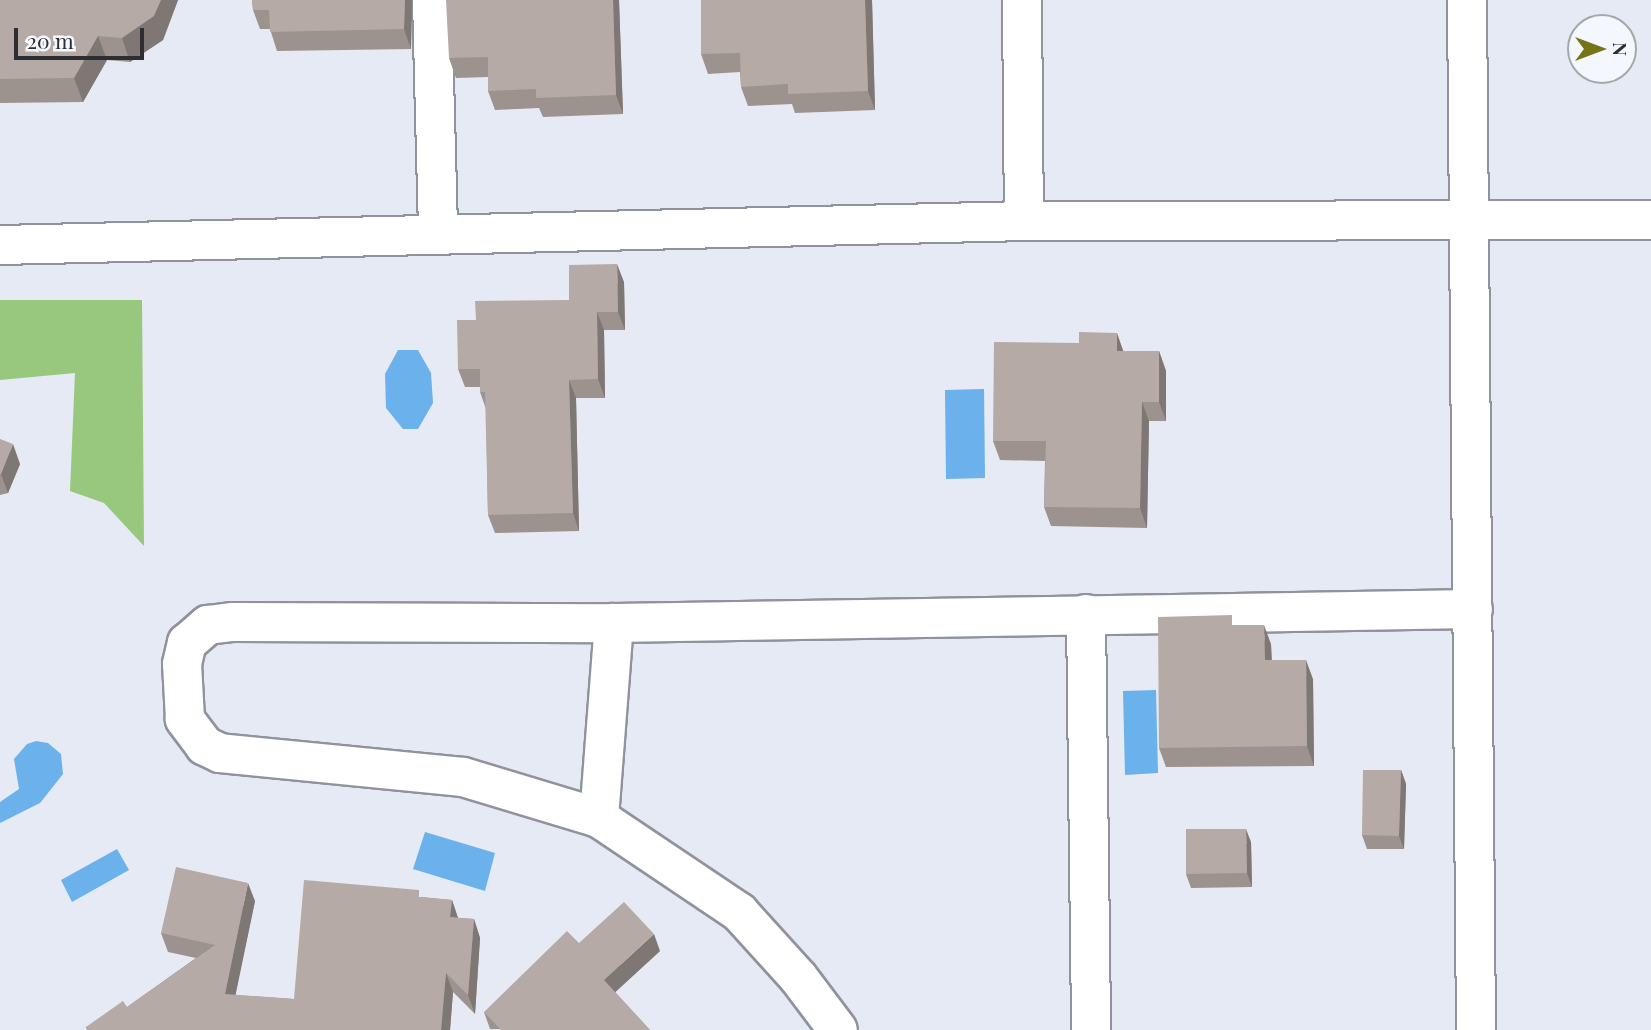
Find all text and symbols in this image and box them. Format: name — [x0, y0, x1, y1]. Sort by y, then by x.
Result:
scale bar — [18, 14, 147, 58]
north arrow — [1567, 14, 1637, 84]
text: 20 m — [27, 26, 74, 54]
text: N — [1608, 42, 1634, 56]

